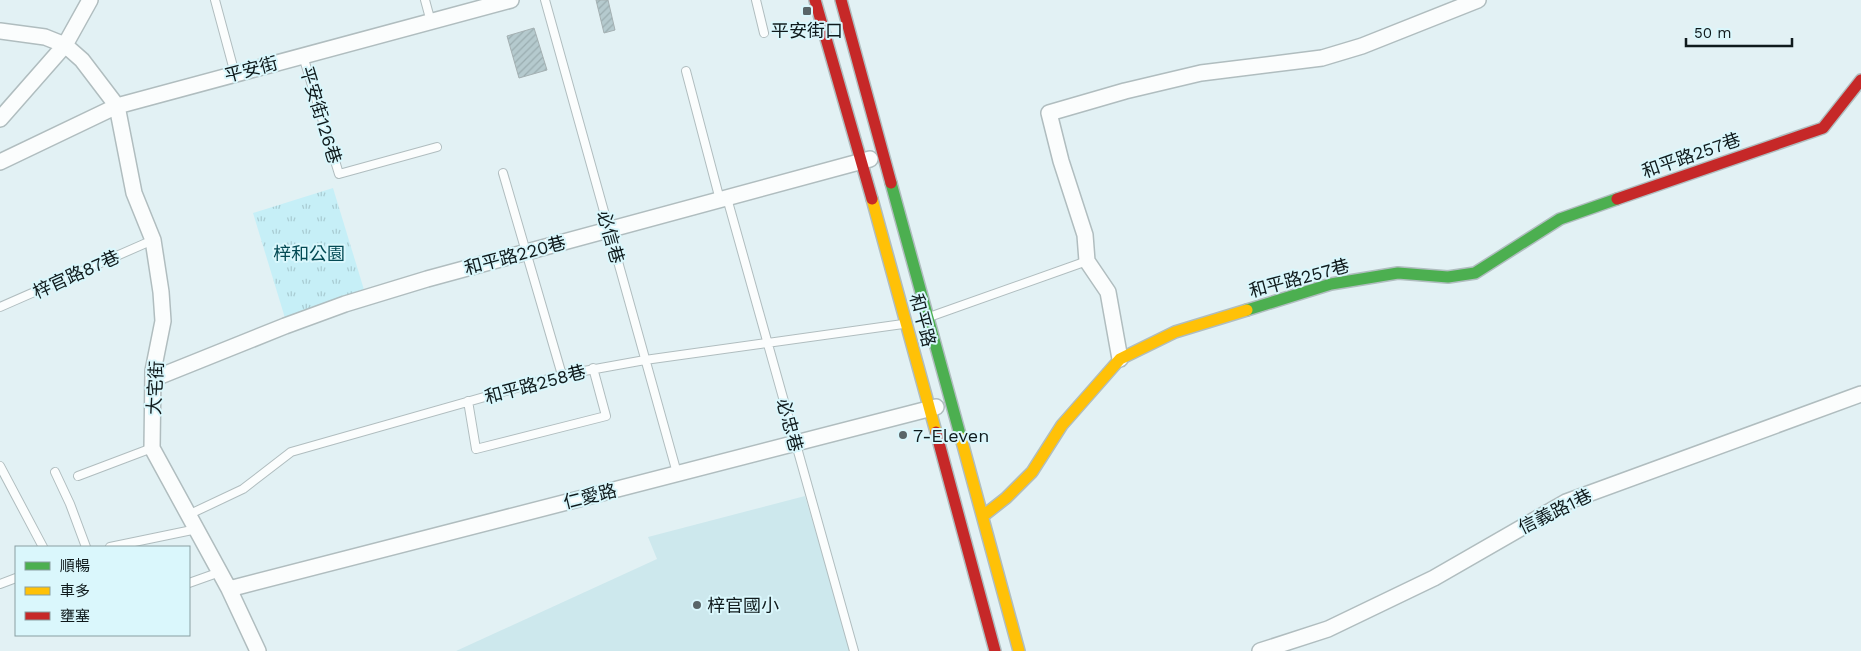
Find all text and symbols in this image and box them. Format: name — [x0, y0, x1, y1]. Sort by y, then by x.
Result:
marker: 平安街口 — [801, 5, 813, 17]
scale bar — [1686, 15, 1792, 47]
place label: 平安街口 — [771, 20, 843, 41]
text: 50 m — [1694, 24, 1731, 42]
street label: 平安街 — [222, 52, 280, 86]
street label: 平安街126巷 — [296, 64, 346, 166]
street label: 和平路257巷 — [1639, 128, 1743, 182]
street label: 必信巷 — [593, 208, 629, 266]
street label: 和平路220巷 — [462, 231, 568, 279]
park label: 梓和公園 — [273, 243, 345, 264]
street label: 梓官路87巷 — [29, 246, 123, 302]
street label: 和平路257巷 — [1246, 255, 1352, 301]
street label: 和平路 — [906, 291, 940, 349]
street label: 大宅街 — [143, 360, 167, 416]
street label: 和平路258巷 — [482, 360, 588, 408]
street label: 必忠巷 — [773, 396, 807, 454]
place label: 7-Eleven — [913, 425, 989, 446]
marker: 7-Eleven — [897, 429, 909, 441]
street label: 仁愛路 — [561, 479, 619, 513]
street label: 信義路1巷 — [1515, 484, 1595, 538]
legend — [15, 546, 190, 636]
text: 順暢 — [60, 557, 90, 575]
text: 車多 — [60, 582, 90, 600]
place label: 梓官國小 — [707, 595, 779, 616]
marker: 梓官國小 — [691, 599, 703, 611]
text: 壅塞 — [60, 607, 90, 625]

